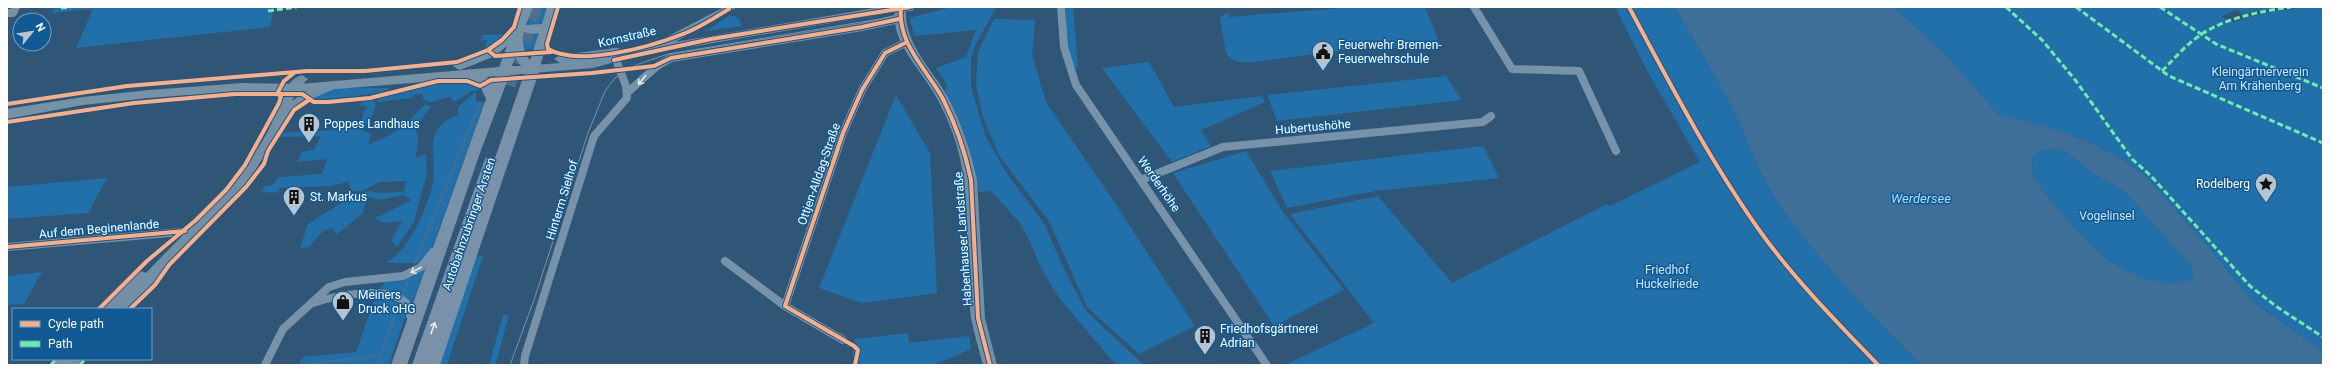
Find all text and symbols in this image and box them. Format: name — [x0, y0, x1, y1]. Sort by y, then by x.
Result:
north arrow — [12, 12, 52, 52]
text: N — [33, 21, 48, 34]
street label: Kornstraße — [597, 24, 657, 50]
place label: Feuerwehr Bremen- Feuerwehrschule — [1338, 38, 1442, 66]
public building icon: Feuerwehr Bremen- Feuerwehrschule — [1310, 39, 1336, 72]
park label: Kleingärtnerverein Am Krähenberg — [2211, 65, 2309, 93]
one-way arrow — [638, 75, 647, 86]
building icon: Poppes Landhaus — [296, 111, 322, 144]
place label: Poppes Landhaus — [324, 117, 420, 131]
street label: Hubertushöhe — [1275, 117, 1351, 137]
street label: Ottjen-Alldag-Straße — [795, 121, 843, 227]
street label: Werderhöhe — [1135, 154, 1183, 214]
street label: Autobahnzubringer Arsten — [440, 156, 498, 292]
street label: Hinterm Sielhof — [543, 158, 581, 242]
street label: Habenhauser Landstraße — [951, 171, 975, 307]
place icon: Rodelberg — [2253, 171, 2279, 204]
place label: Rodelberg — [2196, 177, 2250, 191]
building icon: St. Markus — [281, 184, 307, 217]
place label: St. Markus — [310, 190, 367, 204]
water label: Werdersee — [1891, 191, 1951, 206]
park label: Vogelinsel — [2079, 209, 2135, 223]
street label: Auf dem Beginenlande — [38, 217, 160, 241]
park label: Friedhof Huckelriede — [1635, 263, 1699, 291]
one-way arrow — [410, 267, 422, 274]
place label: Meiners Druck oHG — [358, 288, 415, 316]
shop icon: Meiners Druck oHG — [330, 289, 356, 322]
legend — [12, 308, 152, 360]
text: Cycle path — [48, 317, 104, 331]
place label: Friedhofsgärtnerei Adrian — [1220, 322, 1318, 350]
one-way arrow — [429, 323, 437, 335]
building icon: Friedhofsgärtnerei Adrian — [1192, 323, 1218, 356]
text: Path — [48, 337, 73, 351]

